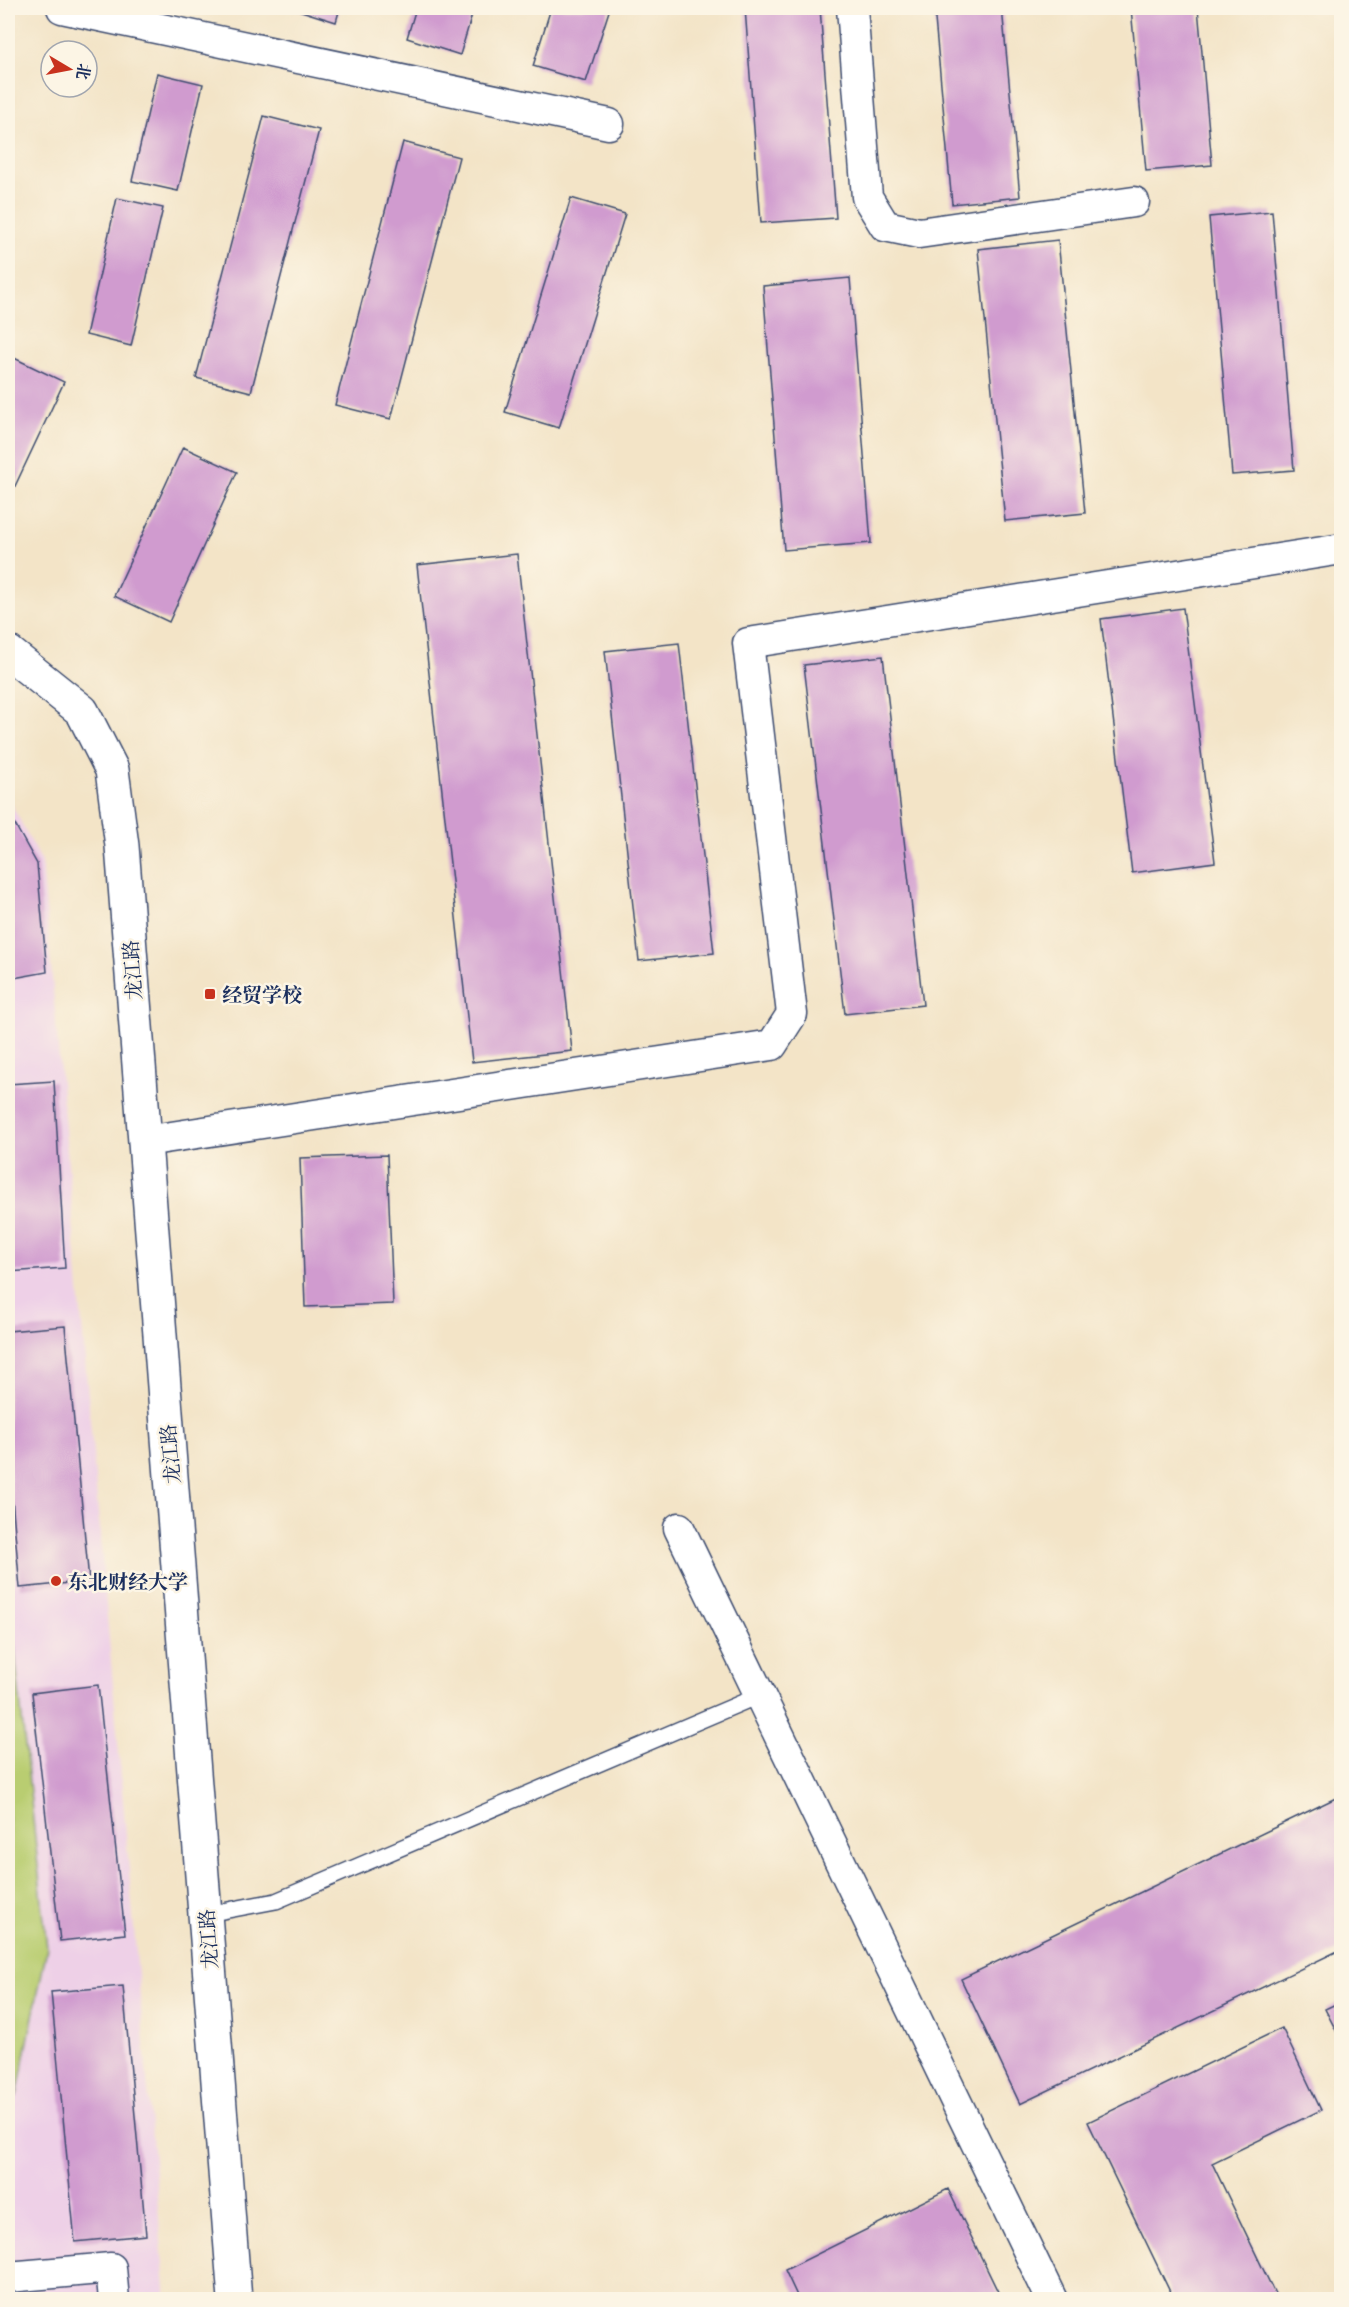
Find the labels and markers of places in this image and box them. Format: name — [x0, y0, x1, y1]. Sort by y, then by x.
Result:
place label: 经贸学校 — [222, 980, 302, 1009]
marker: 经贸学校 — [203, 987, 217, 1001]
place label: 东北财经大学 — [68, 1567, 188, 1596]
marker: 东北财经大学 — [49, 1574, 63, 1588]

